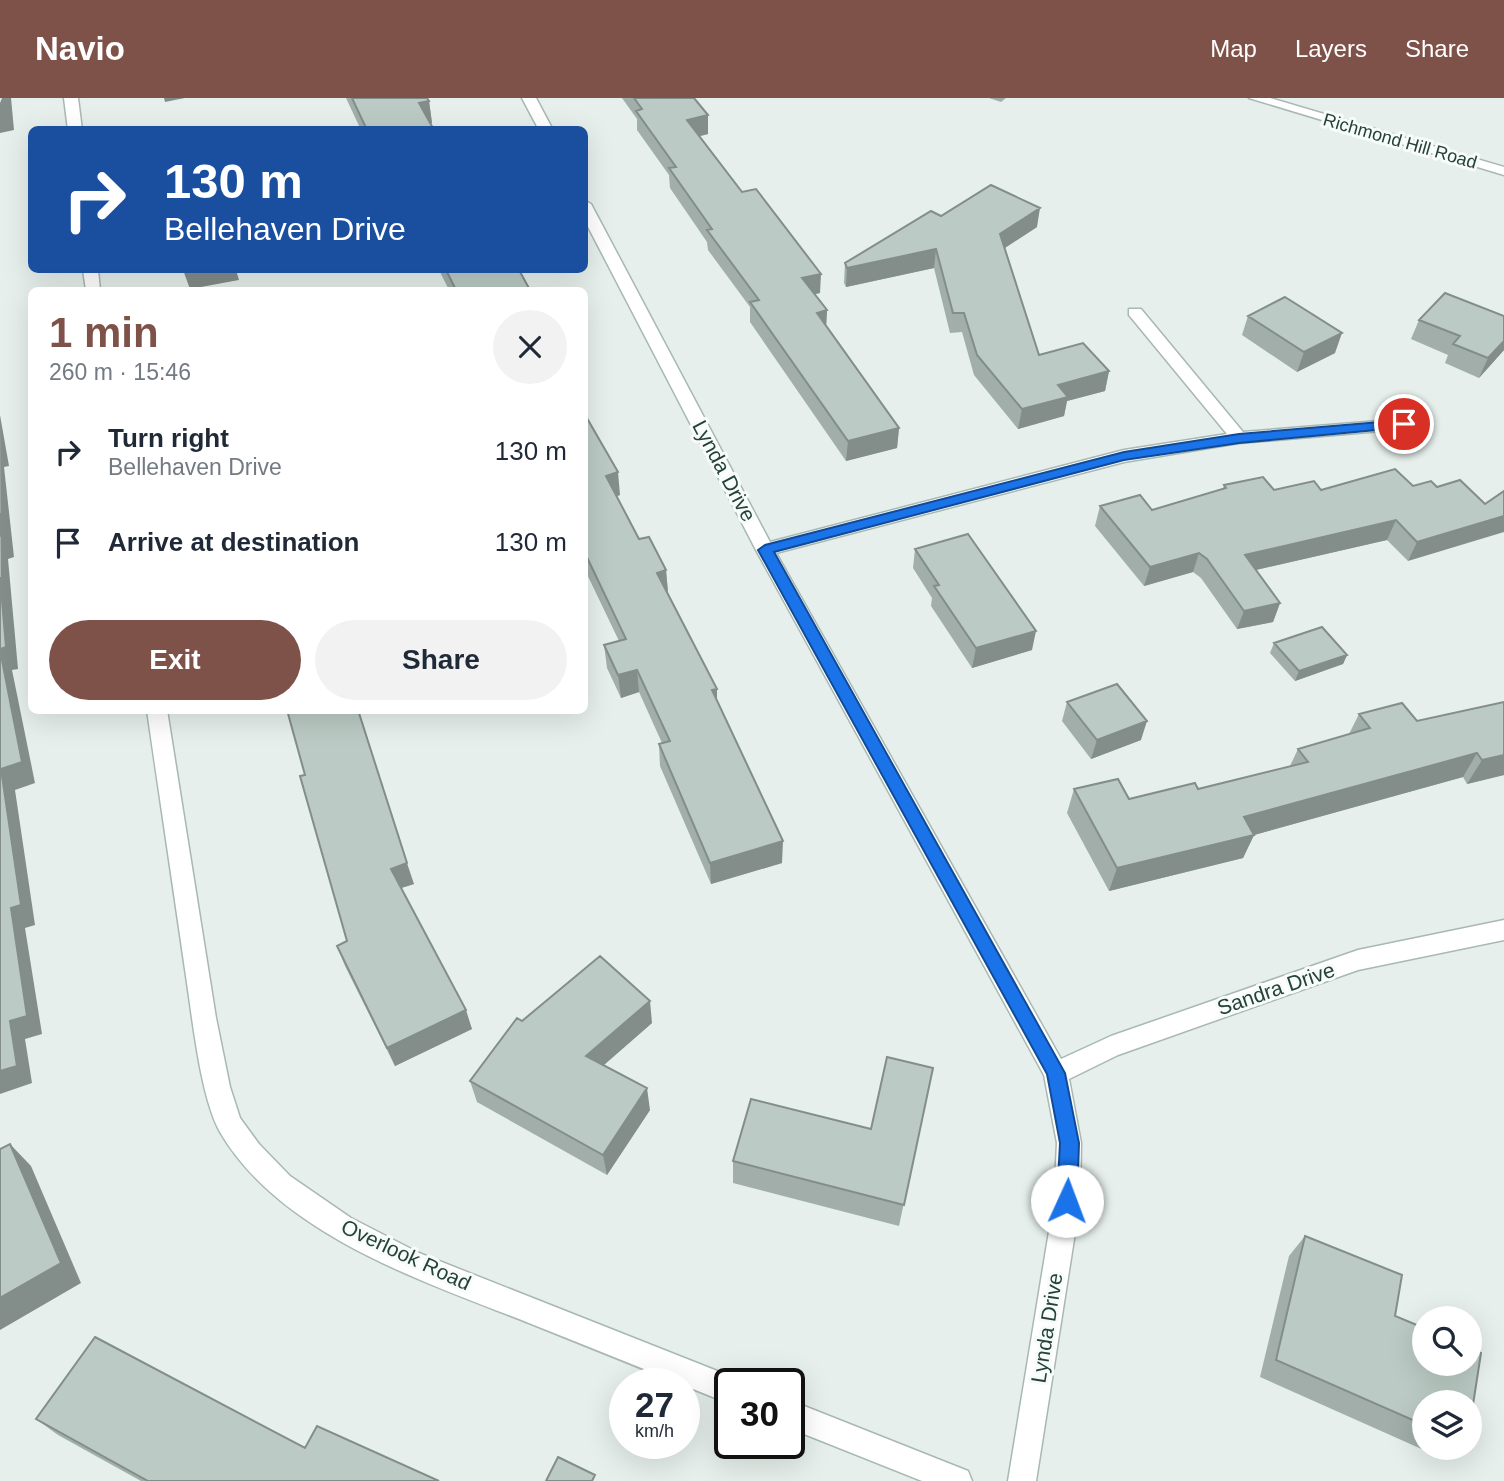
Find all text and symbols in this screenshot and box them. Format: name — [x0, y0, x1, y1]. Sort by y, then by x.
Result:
text: Navio — [35, 30, 125, 67]
text: Map — [1210, 35, 1257, 62]
text: Layers — [1295, 35, 1367, 62]
text: Share — [1405, 35, 1469, 62]
street label: Richmond Hill Road — [1321, 109, 1479, 173]
icon: right — [49, 154, 140, 245]
text: 130 m — [164, 154, 303, 208]
text: Bellehaven Drive — [164, 211, 406, 247]
text: 1 min — [49, 309, 159, 356]
button: close — [493, 310, 567, 384]
text: 260 m · 15:46 — [49, 359, 191, 385]
pin — [1374, 394, 1434, 454]
icon: arrive — [1385, 405, 1423, 443]
street label: Lynda Drive — [688, 416, 761, 525]
text: Turn right — [108, 423, 229, 453]
icon: right — [49, 433, 87, 471]
text: 130 m — [495, 436, 567, 466]
text: Bellehaven Drive — [108, 454, 282, 480]
icon: arrive — [49, 524, 87, 562]
text: Arrive at destination — [108, 527, 359, 557]
text: 130 m — [495, 527, 567, 557]
button: Exit — [49, 620, 301, 700]
button: Share — [315, 620, 567, 700]
street label: Sandra Drive — [1214, 958, 1338, 1019]
position arrow — [1030, 1164, 1104, 1238]
street label: Overlook Road — [338, 1215, 475, 1295]
street label: Lynda Drive — [1026, 1271, 1067, 1385]
map controls — [1412, 1306, 1482, 1460]
button: search — [1412, 1306, 1482, 1376]
speed limit sign: 30 — [714, 1368, 805, 1459]
text: 27 — [635, 1385, 674, 1424]
button: layers — [1412, 1390, 1482, 1460]
text: km/h — [635, 1421, 674, 1441]

